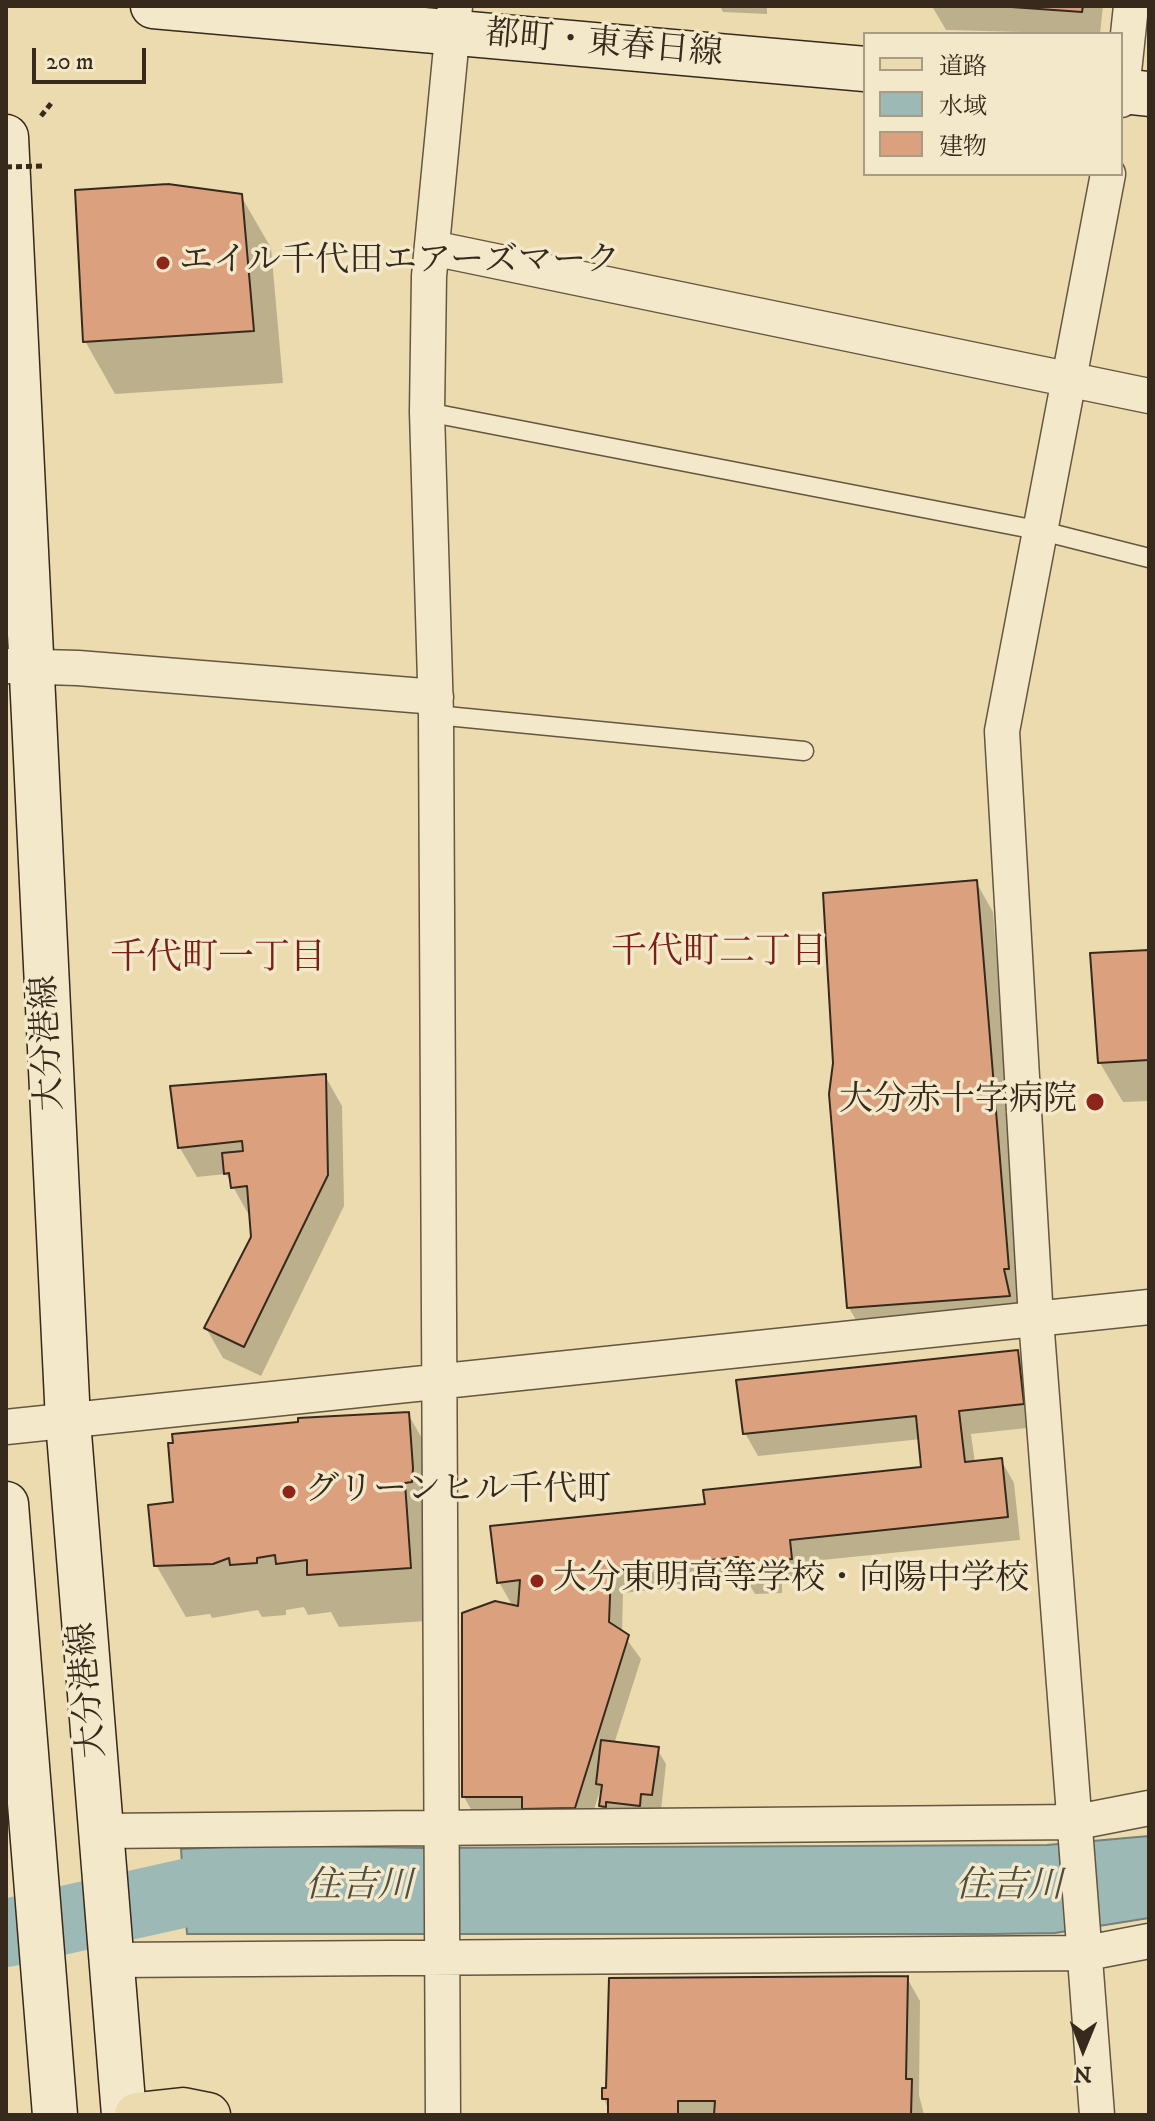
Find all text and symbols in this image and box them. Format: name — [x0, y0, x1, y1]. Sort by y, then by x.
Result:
street label: 都町・東春日線 — [484, 15, 724, 77]
scale bar — [36, 32, 150, 82]
legend — [863, 32, 1123, 176]
text: 20 m — [46, 47, 94, 77]
text: 道路 — [939, 52, 987, 82]
text: 水域 — [939, 92, 987, 122]
text: 建物 — [939, 132, 987, 162]
place label: エイル千代田エアーズマーク — [179, 243, 620, 283]
marker: エイル千代田エアーズマーク — [154, 254, 172, 272]
district label: 千代町二丁目 — [611, 933, 827, 977]
district label: 千代町一丁目 — [110, 939, 326, 983]
street label: 大分港線 — [26, 974, 74, 1112]
place label: 大分赤十字病院 — [839, 1082, 1077, 1122]
marker: 大分赤十字病院 — [1084, 1091, 1106, 1113]
place label: グリーンヒル千代町 — [305, 1472, 611, 1512]
marker: グリーンヒル千代町 — [280, 1483, 298, 1501]
place label: 大分東明高等学校・向陽中学校 — [553, 1561, 1029, 1601]
marker: 大分東明高等学校・向陽中学校 — [528, 1572, 546, 1590]
street label: 大分港線 — [64, 1620, 116, 1760]
water label: 住吉川 — [305, 1867, 413, 1911]
water label: 住吉川 — [955, 1867, 1063, 1911]
north arrow — [1043, 2009, 1123, 2089]
text: N — [1073, 2060, 1092, 2087]

